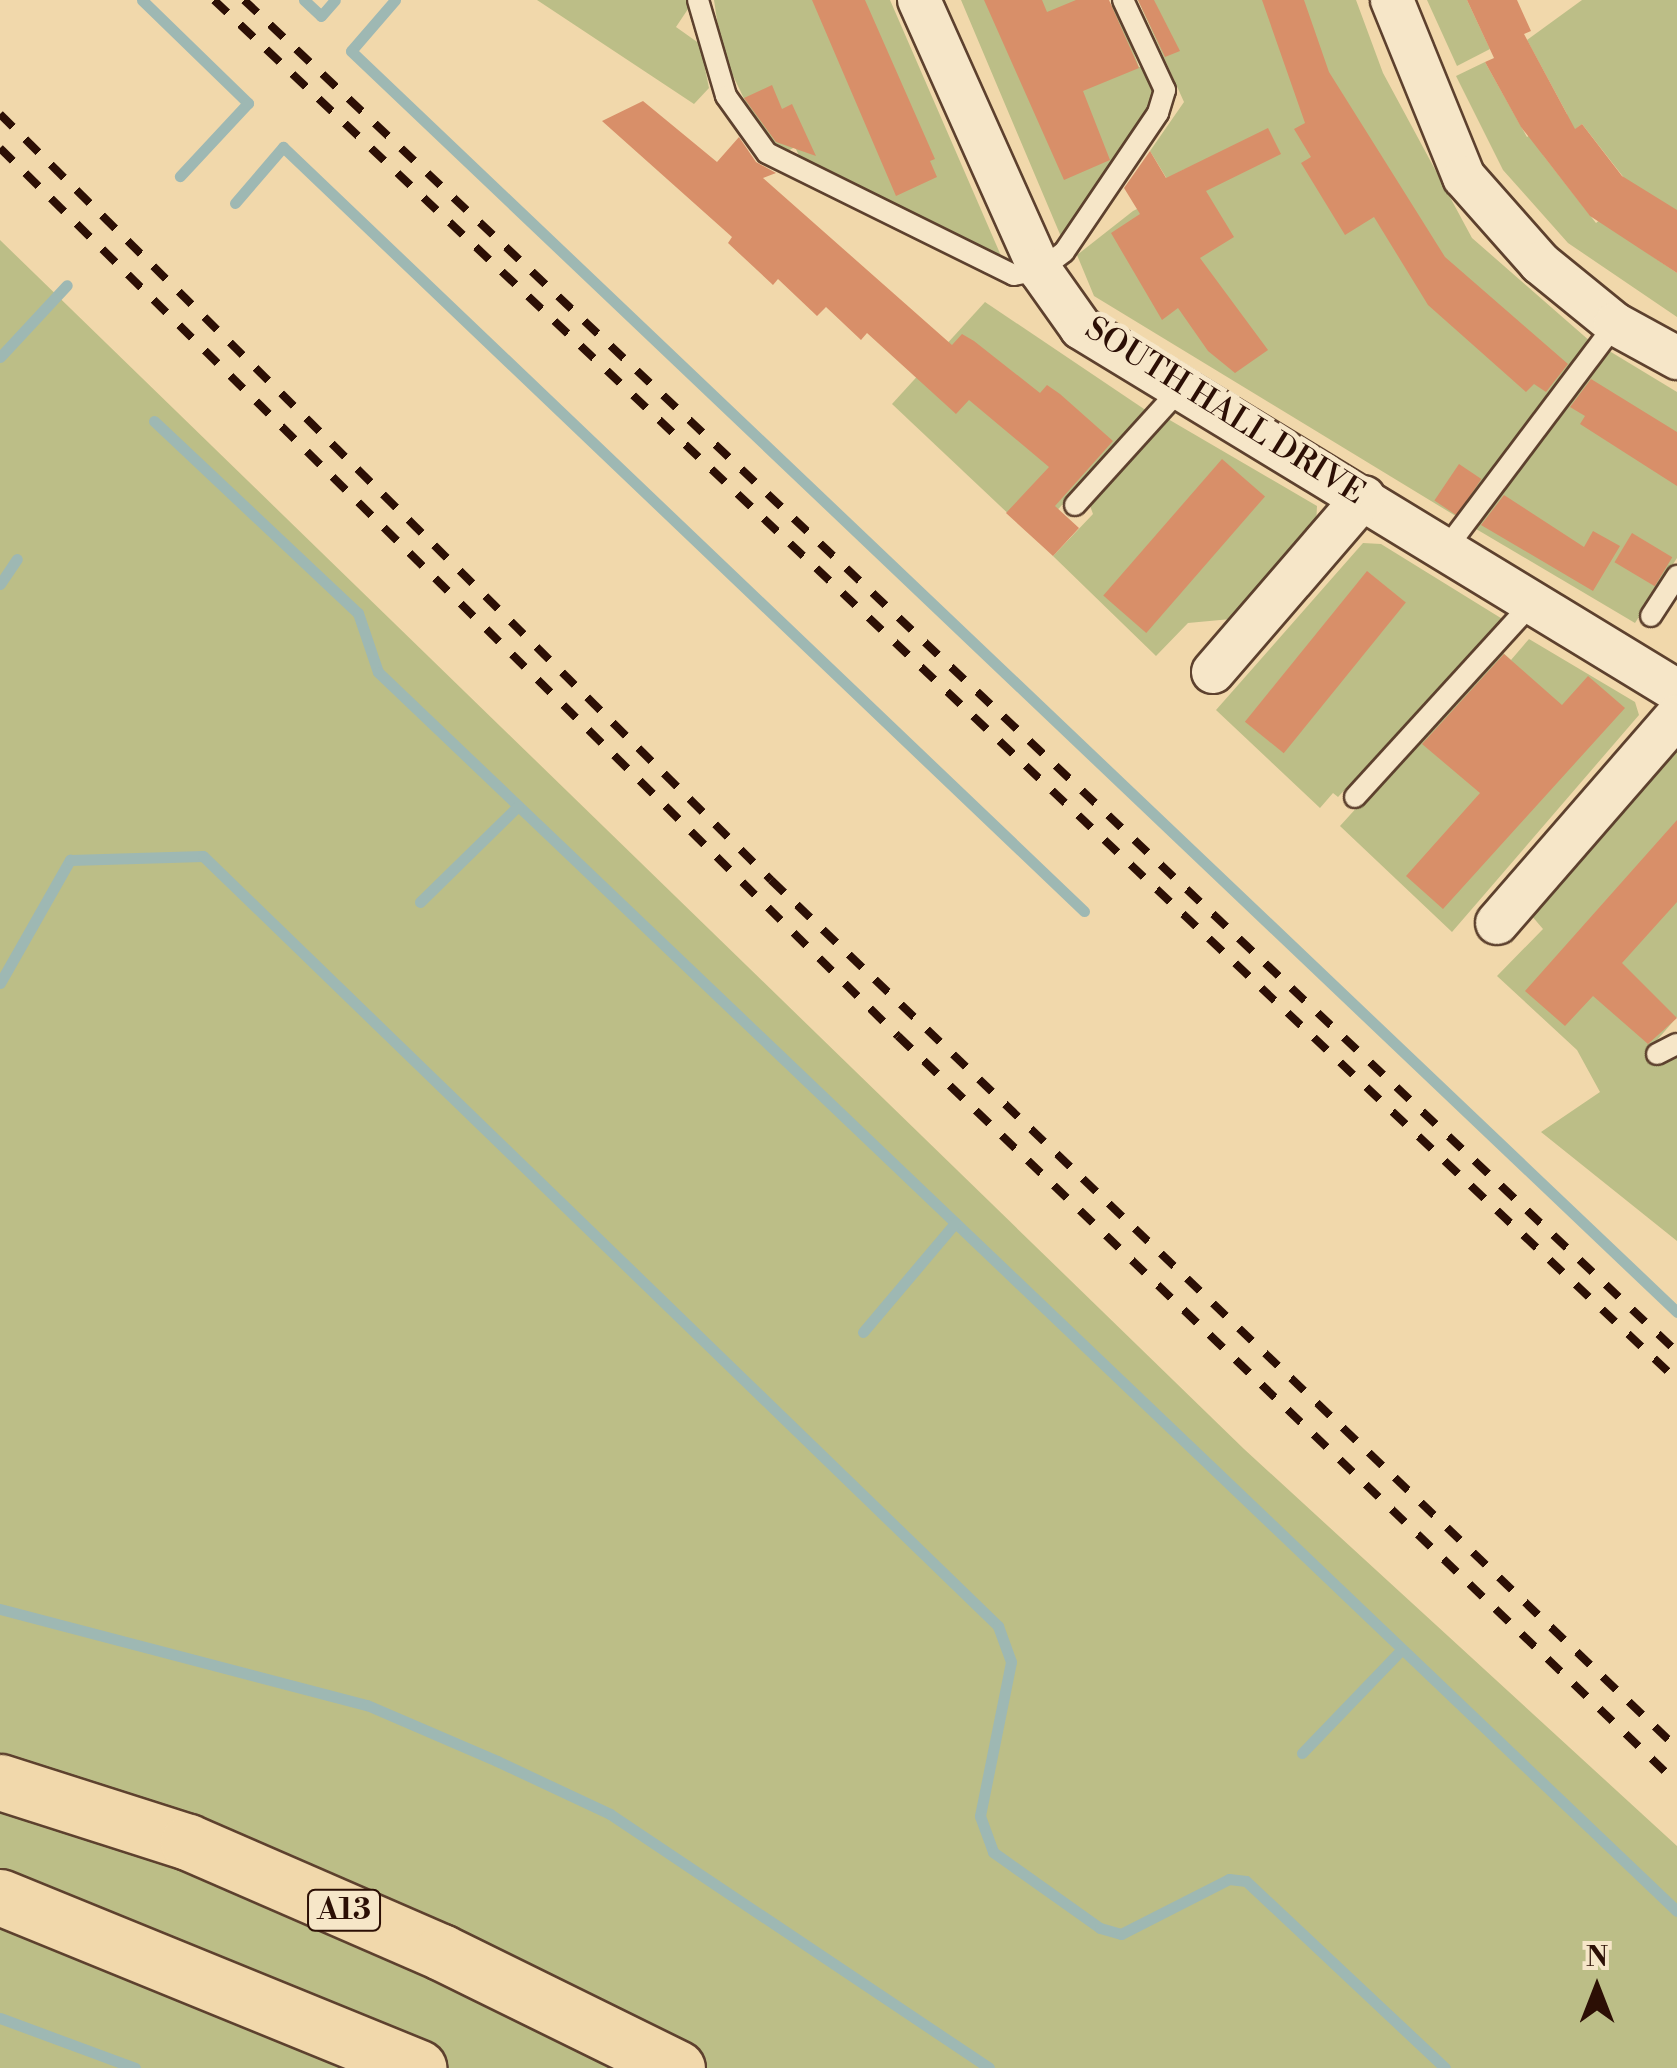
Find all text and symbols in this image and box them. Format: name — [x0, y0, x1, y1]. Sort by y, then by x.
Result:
street label: SOUTH HALL DRIVE — [1078, 309, 1372, 513]
road number: A13 — [306, 1885, 382, 1935]
north arrow — [1547, 1938, 1647, 2038]
text: N — [1586, 1940, 1608, 1975]

